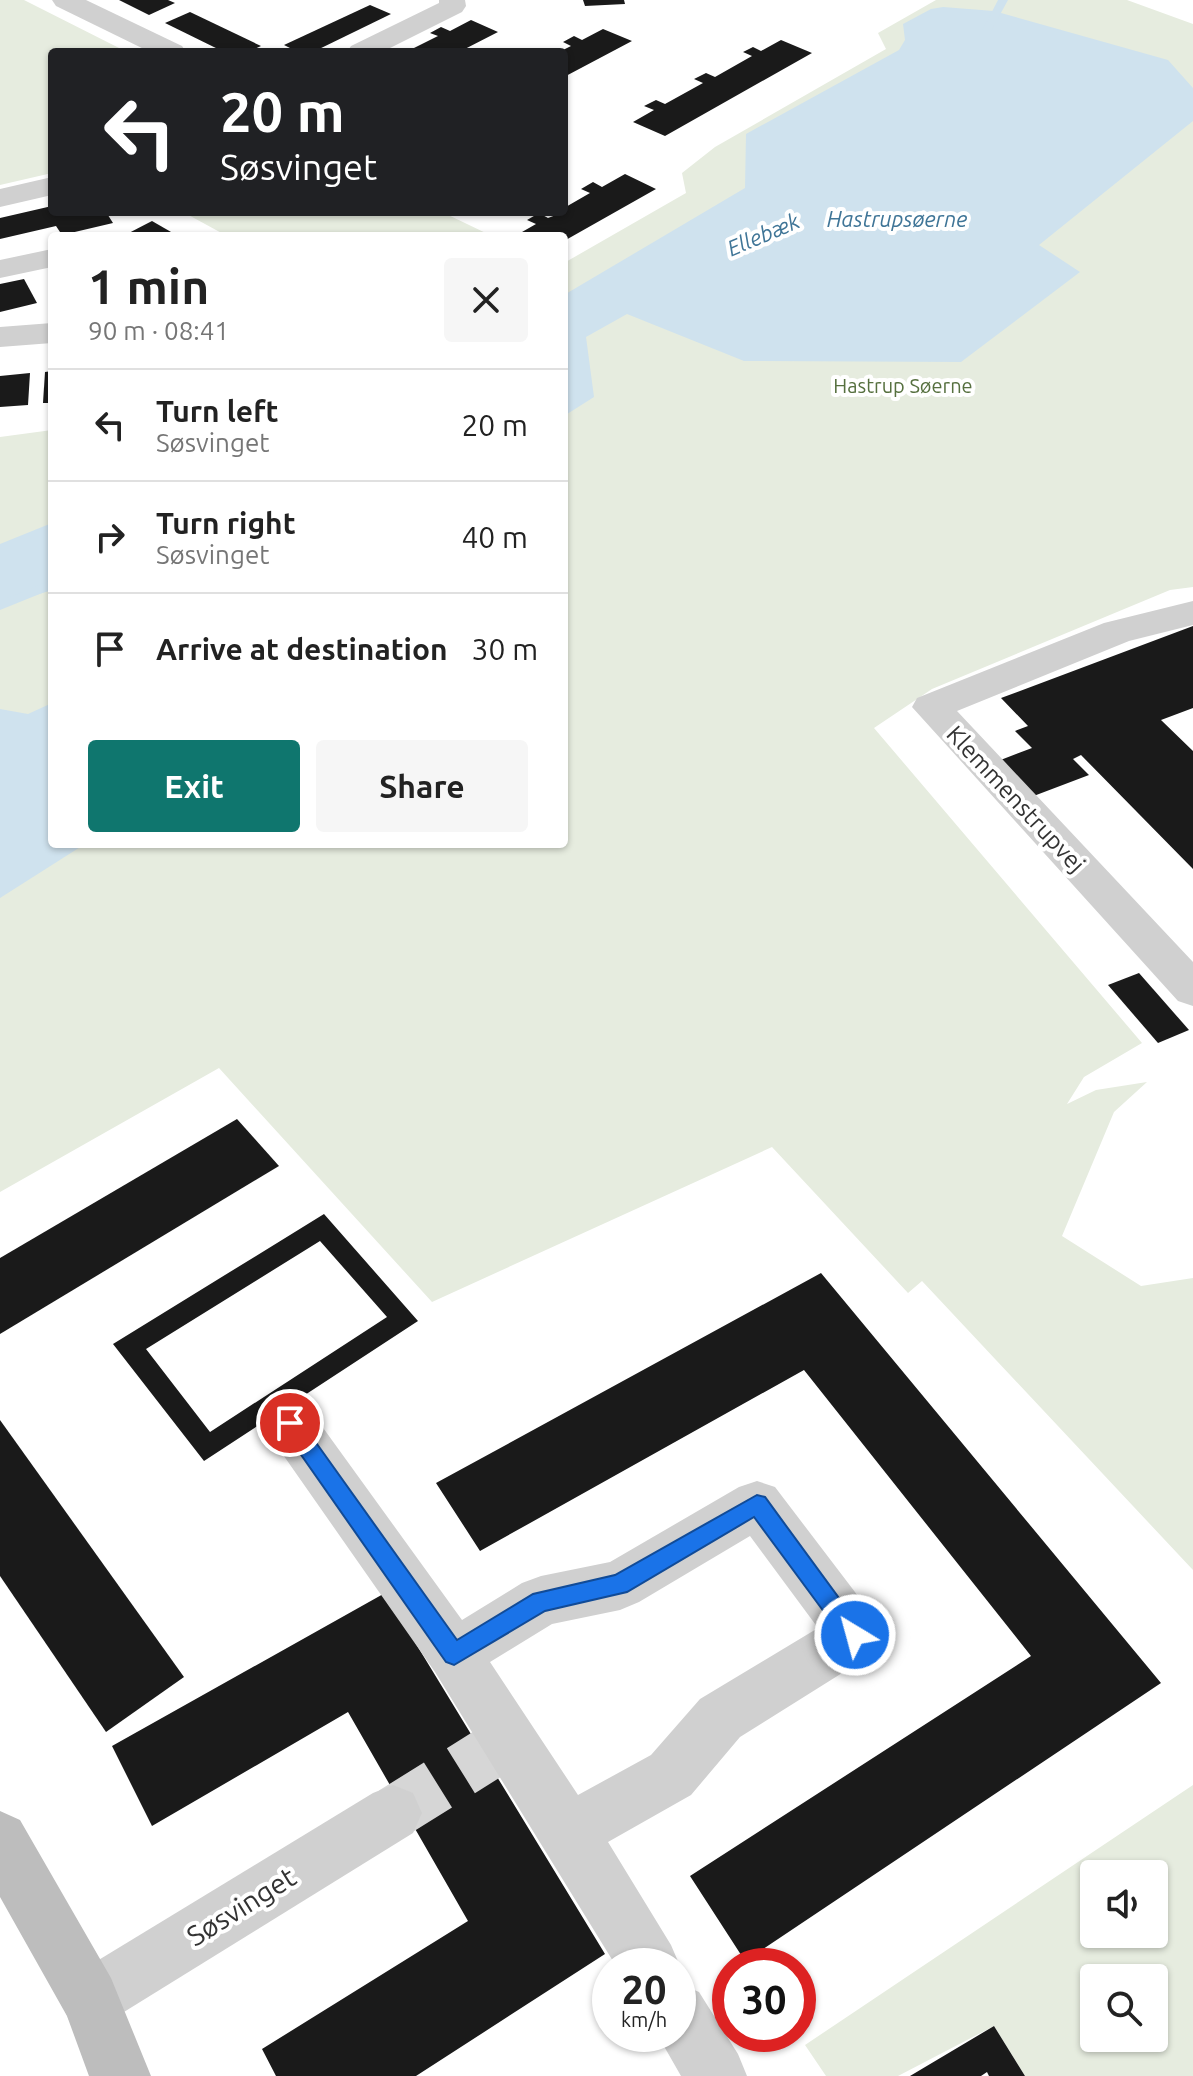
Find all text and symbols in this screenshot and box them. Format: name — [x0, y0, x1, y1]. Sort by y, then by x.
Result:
icon: left — [88, 80, 192, 184]
text: 20 m — [220, 80, 345, 143]
text: Søsvinget — [220, 146, 377, 187]
water label: Hastrupsøerne — [827, 206, 967, 231]
water label: Ellebæk — [723, 207, 804, 260]
button: close — [444, 258, 528, 342]
text: 1 min — [88, 259, 209, 313]
text: 90 m · 08:41 — [88, 316, 229, 345]
park label: Hastrup Søerne — [833, 374, 973, 397]
text: Turn left — [156, 394, 278, 428]
icon: left — [88, 403, 132, 447]
text: 20 m — [461, 408, 528, 442]
text: Søsvinget — [156, 428, 270, 457]
text: Turn right — [156, 506, 296, 540]
icon: right — [88, 515, 132, 559]
text: 40 m — [461, 520, 528, 554]
text: Søsvinget — [156, 540, 270, 569]
icon: arrive — [88, 627, 132, 671]
text: Arrive at destination — [156, 632, 448, 666]
text: 30 m — [472, 632, 538, 666]
street label: Klemmenstrupvej — [941, 720, 1091, 878]
button: Exit — [88, 740, 300, 832]
button: Share — [316, 740, 528, 832]
pin — [256, 1389, 324, 1457]
icon: arrive — [268, 1401, 312, 1445]
position arrow — [813, 1593, 897, 1677]
street label: Søsvinget — [181, 1860, 301, 1952]
map controls — [1080, 1860, 1168, 2052]
button: sound — [1080, 1860, 1168, 1948]
speed limit sign: 30 — [712, 1948, 816, 2052]
button: search — [1080, 1964, 1168, 2052]
text: 20 — [621, 1967, 667, 2012]
text: km/h — [621, 2008, 667, 2031]

